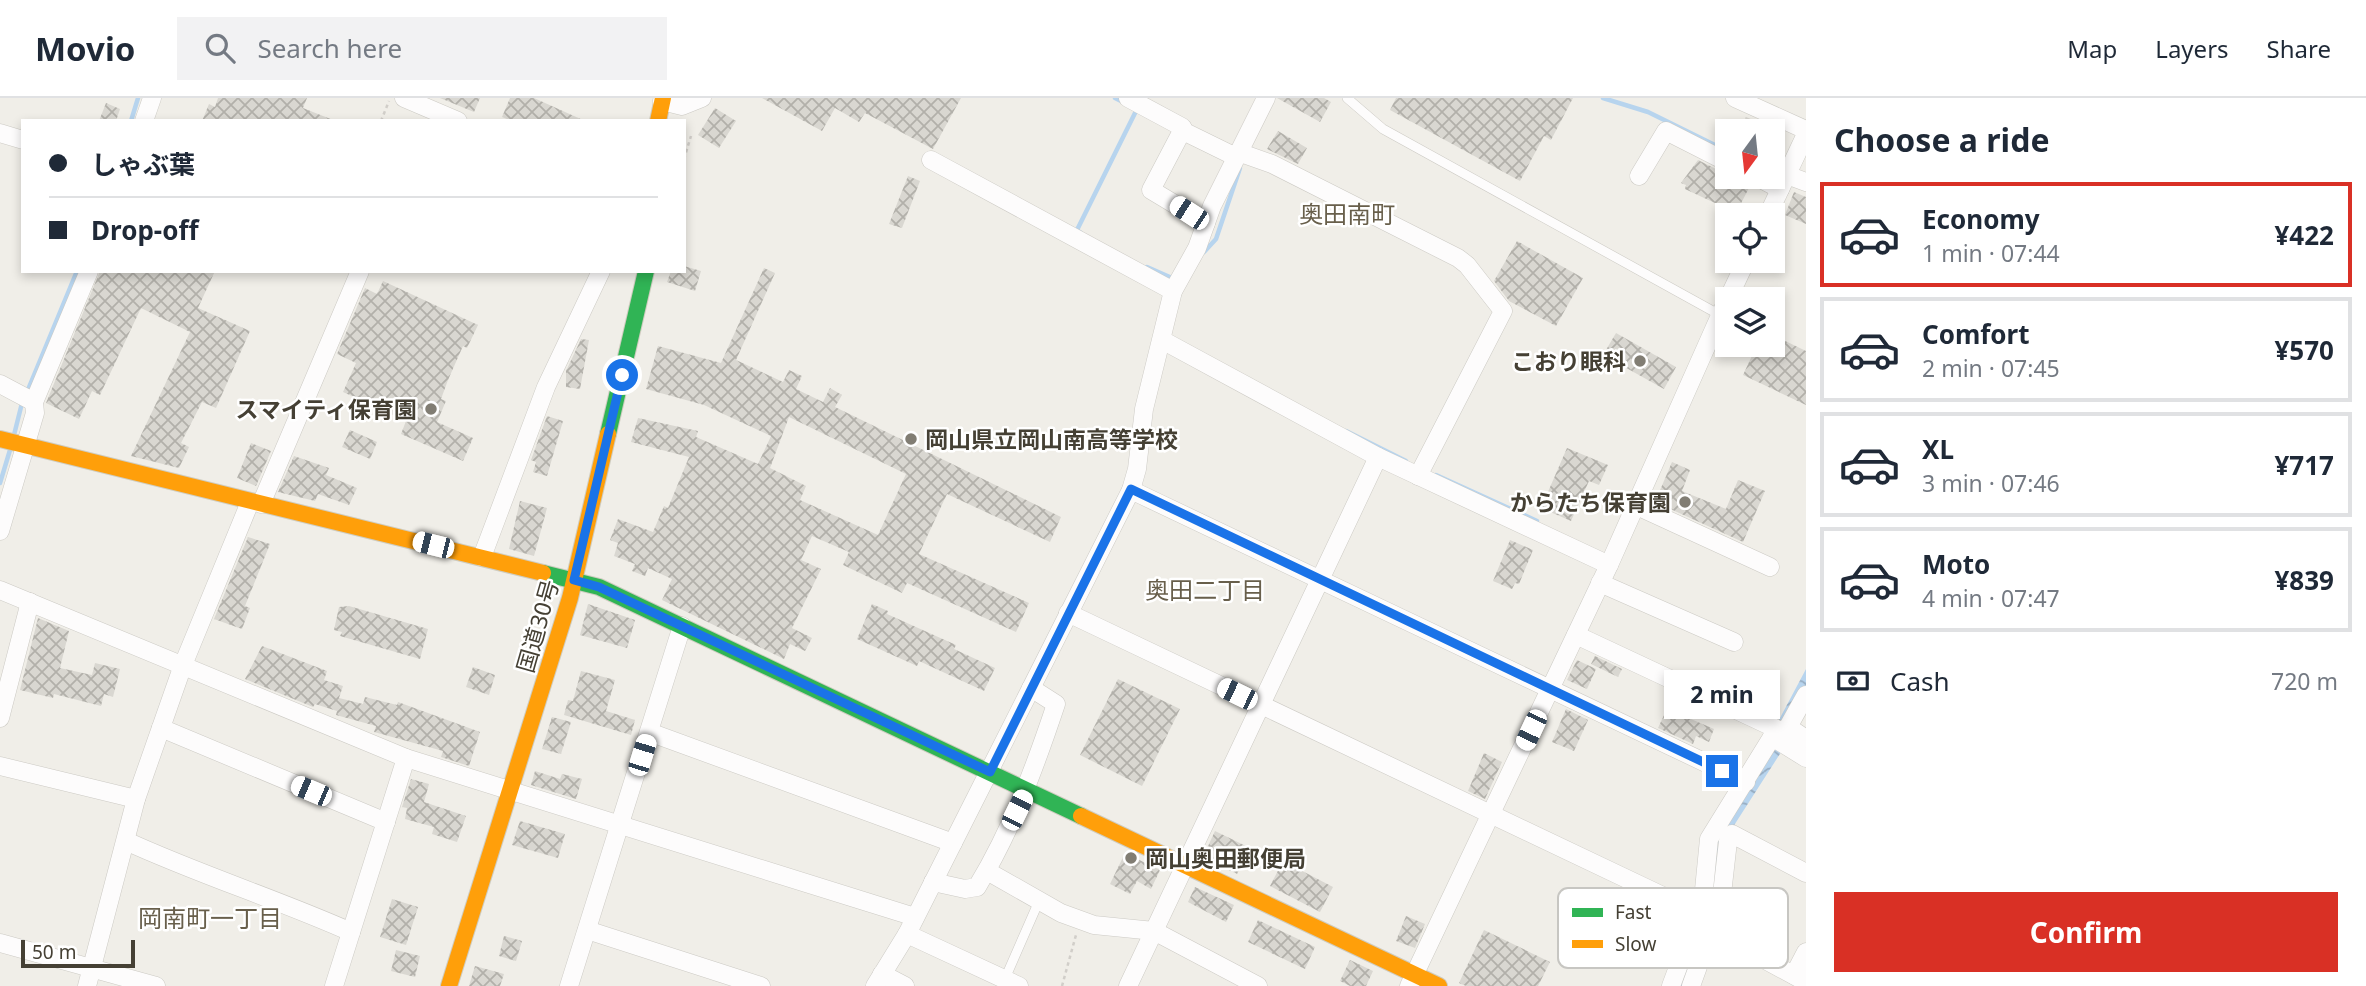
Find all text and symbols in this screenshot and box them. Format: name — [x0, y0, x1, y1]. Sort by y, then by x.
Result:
search box — [177, 17, 667, 80]
text: Movio — [35, 26, 135, 71]
icon: search — [201, 29, 239, 67]
text: Search here — [257, 30, 402, 66]
text: Map — [2067, 32, 2117, 65]
text: Layers — [2155, 32, 2229, 65]
text: Share — [2267, 32, 2331, 65]
text: Choose a ride — [1834, 118, 2050, 161]
north arrow — [1715, 119, 1785, 189]
map controls — [1715, 119, 1785, 357]
text: しゃぶ葉 — [91, 146, 195, 182]
car — [1166, 193, 1213, 233]
district label: 奥田南町 — [1299, 197, 1395, 230]
text: Economy — [1922, 201, 2040, 237]
button: locate — [1715, 203, 1785, 273]
icon: car — [1838, 203, 1901, 266]
text: Drop-off — [91, 212, 198, 248]
text: ¥422 — [2275, 217, 2334, 253]
text: 1 min · 07:44 — [1922, 237, 2060, 269]
button: layers — [1715, 287, 1785, 357]
text: Comfort — [1922, 316, 2030, 352]
icon: car — [1838, 318, 1901, 381]
text: ¥570 — [2275, 332, 2334, 368]
place label: こおり眼科 — [1511, 345, 1626, 377]
text: 2 min · 07:45 — [1922, 352, 2060, 384]
marker: こおり眼科 — [1632, 353, 1648, 369]
route start — [606, 359, 638, 391]
place label: スマイティ保育園 — [236, 393, 417, 425]
marker: スマイティ保育園 — [423, 401, 439, 417]
place label: 岡山県立岡山南高等学校 — [925, 423, 1178, 455]
marker: 岡山県立岡山南高等学校 — [903, 431, 919, 447]
text: XL — [1922, 431, 1954, 467]
icon: car — [1838, 433, 1901, 496]
text: ¥717 — [2275, 447, 2334, 483]
text: 3 min · 07:46 — [1922, 467, 2060, 499]
place label: からたち保育園 — [1510, 486, 1671, 518]
marker: からたち保育園 — [1677, 494, 1693, 510]
car — [411, 530, 456, 560]
text: Moto — [1922, 546, 1990, 582]
icon: car — [1838, 548, 1901, 611]
text: ¥839 — [2275, 562, 2334, 598]
district label: 奥田二丁目 — [1145, 573, 1265, 606]
street label: 国道30号 — [508, 576, 566, 676]
text: 4 min · 07:47 — [1922, 582, 2060, 614]
icon: cash — [1834, 662, 1872, 700]
text: Cash — [1890, 663, 1950, 699]
text: 720 m — [2271, 665, 2338, 697]
callout: 2 min — [1664, 670, 1780, 718]
car — [1214, 675, 1261, 713]
text: 2 min — [1690, 678, 1754, 710]
car — [1513, 707, 1550, 753]
car — [626, 732, 659, 778]
route end — [1706, 755, 1738, 787]
car — [288, 773, 335, 809]
car — [999, 787, 1036, 833]
place label: 岡山奥田郵便局 — [1145, 842, 1306, 874]
marker: 岡山奥田郵便局 — [1123, 850, 1139, 866]
legend — [1558, 888, 1788, 968]
button: Confirm — [1834, 892, 2338, 972]
text: Fast — [1615, 899, 1652, 925]
district label: 岡南町一丁目 — [138, 901, 282, 934]
text: Slow — [1615, 931, 1656, 957]
scale bar — [21, 937, 135, 969]
text: 50 m — [32, 939, 76, 965]

